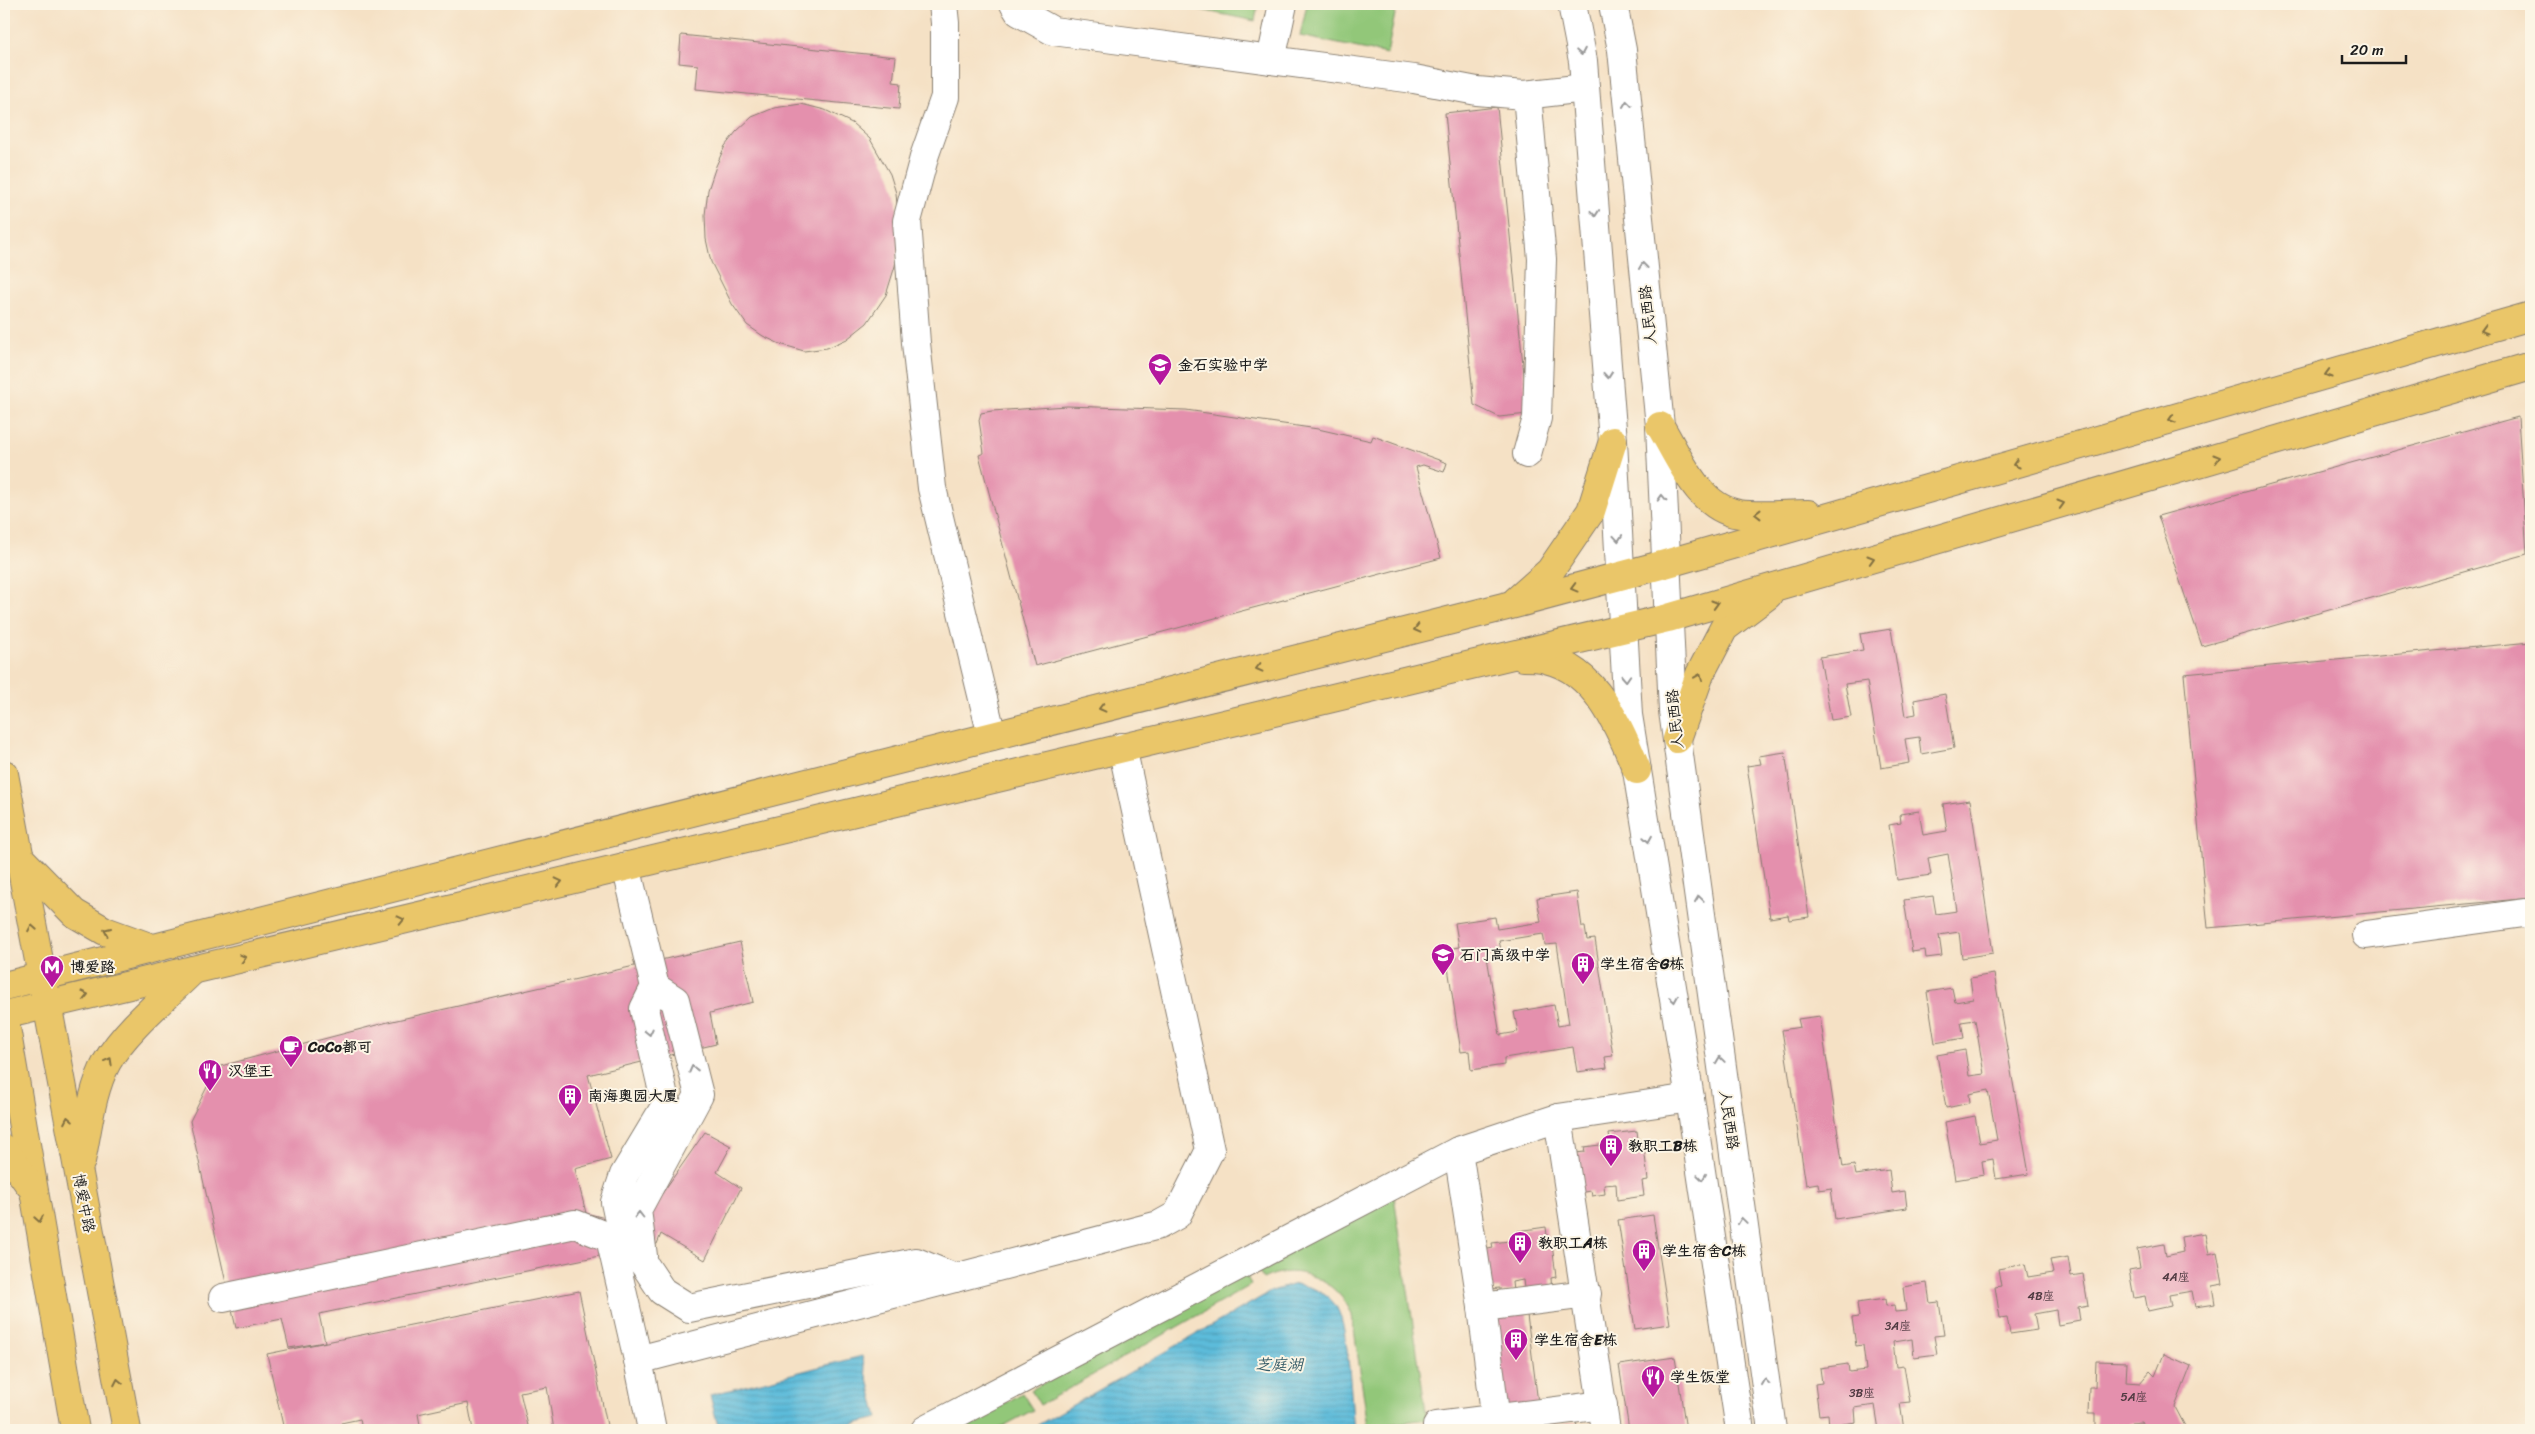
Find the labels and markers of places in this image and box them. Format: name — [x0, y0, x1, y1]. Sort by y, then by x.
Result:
school or university icon: 金石实验中学 — [1147, 352, 1173, 386]
place label: 金石实验中学 — [1178, 352, 1268, 378]
school or university icon: 石门高级中学 — [1430, 942, 1456, 976]
place label: 石门高级中学 — [1460, 942, 1550, 968]
building icon: 学生宿舍G栋 — [1570, 951, 1596, 985]
place label: 学生宿舍G栋 — [1600, 951, 1684, 977]
metro station icon: 博爱路 — [39, 954, 65, 988]
place label: 博爱路 — [70, 954, 115, 980]
cafe icon: CoCo都可 — [278, 1034, 304, 1068]
place label: CoCo都可 — [307, 1034, 372, 1060]
restaurant icon: 汉堡王 — [197, 1058, 223, 1092]
place label: 汉堡王 — [228, 1058, 273, 1084]
building icon: 南海奥园大厦 — [557, 1083, 583, 1117]
place label: 南海奥园大厦 — [588, 1083, 678, 1109]
building icon: 教职工B栋 — [1598, 1133, 1624, 1167]
place label: 教职工B栋 — [1628, 1133, 1697, 1159]
building icon: 教职工A栋 — [1507, 1230, 1533, 1264]
place label: 教职工A栋 — [1538, 1230, 1608, 1256]
building icon: 学生宿舍C栋 — [1631, 1238, 1657, 1272]
place label: 学生宿舍C栋 — [1662, 1238, 1746, 1264]
building icon: 学生宿舍E栋 — [1503, 1327, 1529, 1361]
place label: 学生宿舍E栋 — [1534, 1327, 1617, 1353]
restaurant icon: 学生饭堂 — [1640, 1364, 1666, 1398]
place label: 学生饭堂 — [1670, 1364, 1730, 1390]

